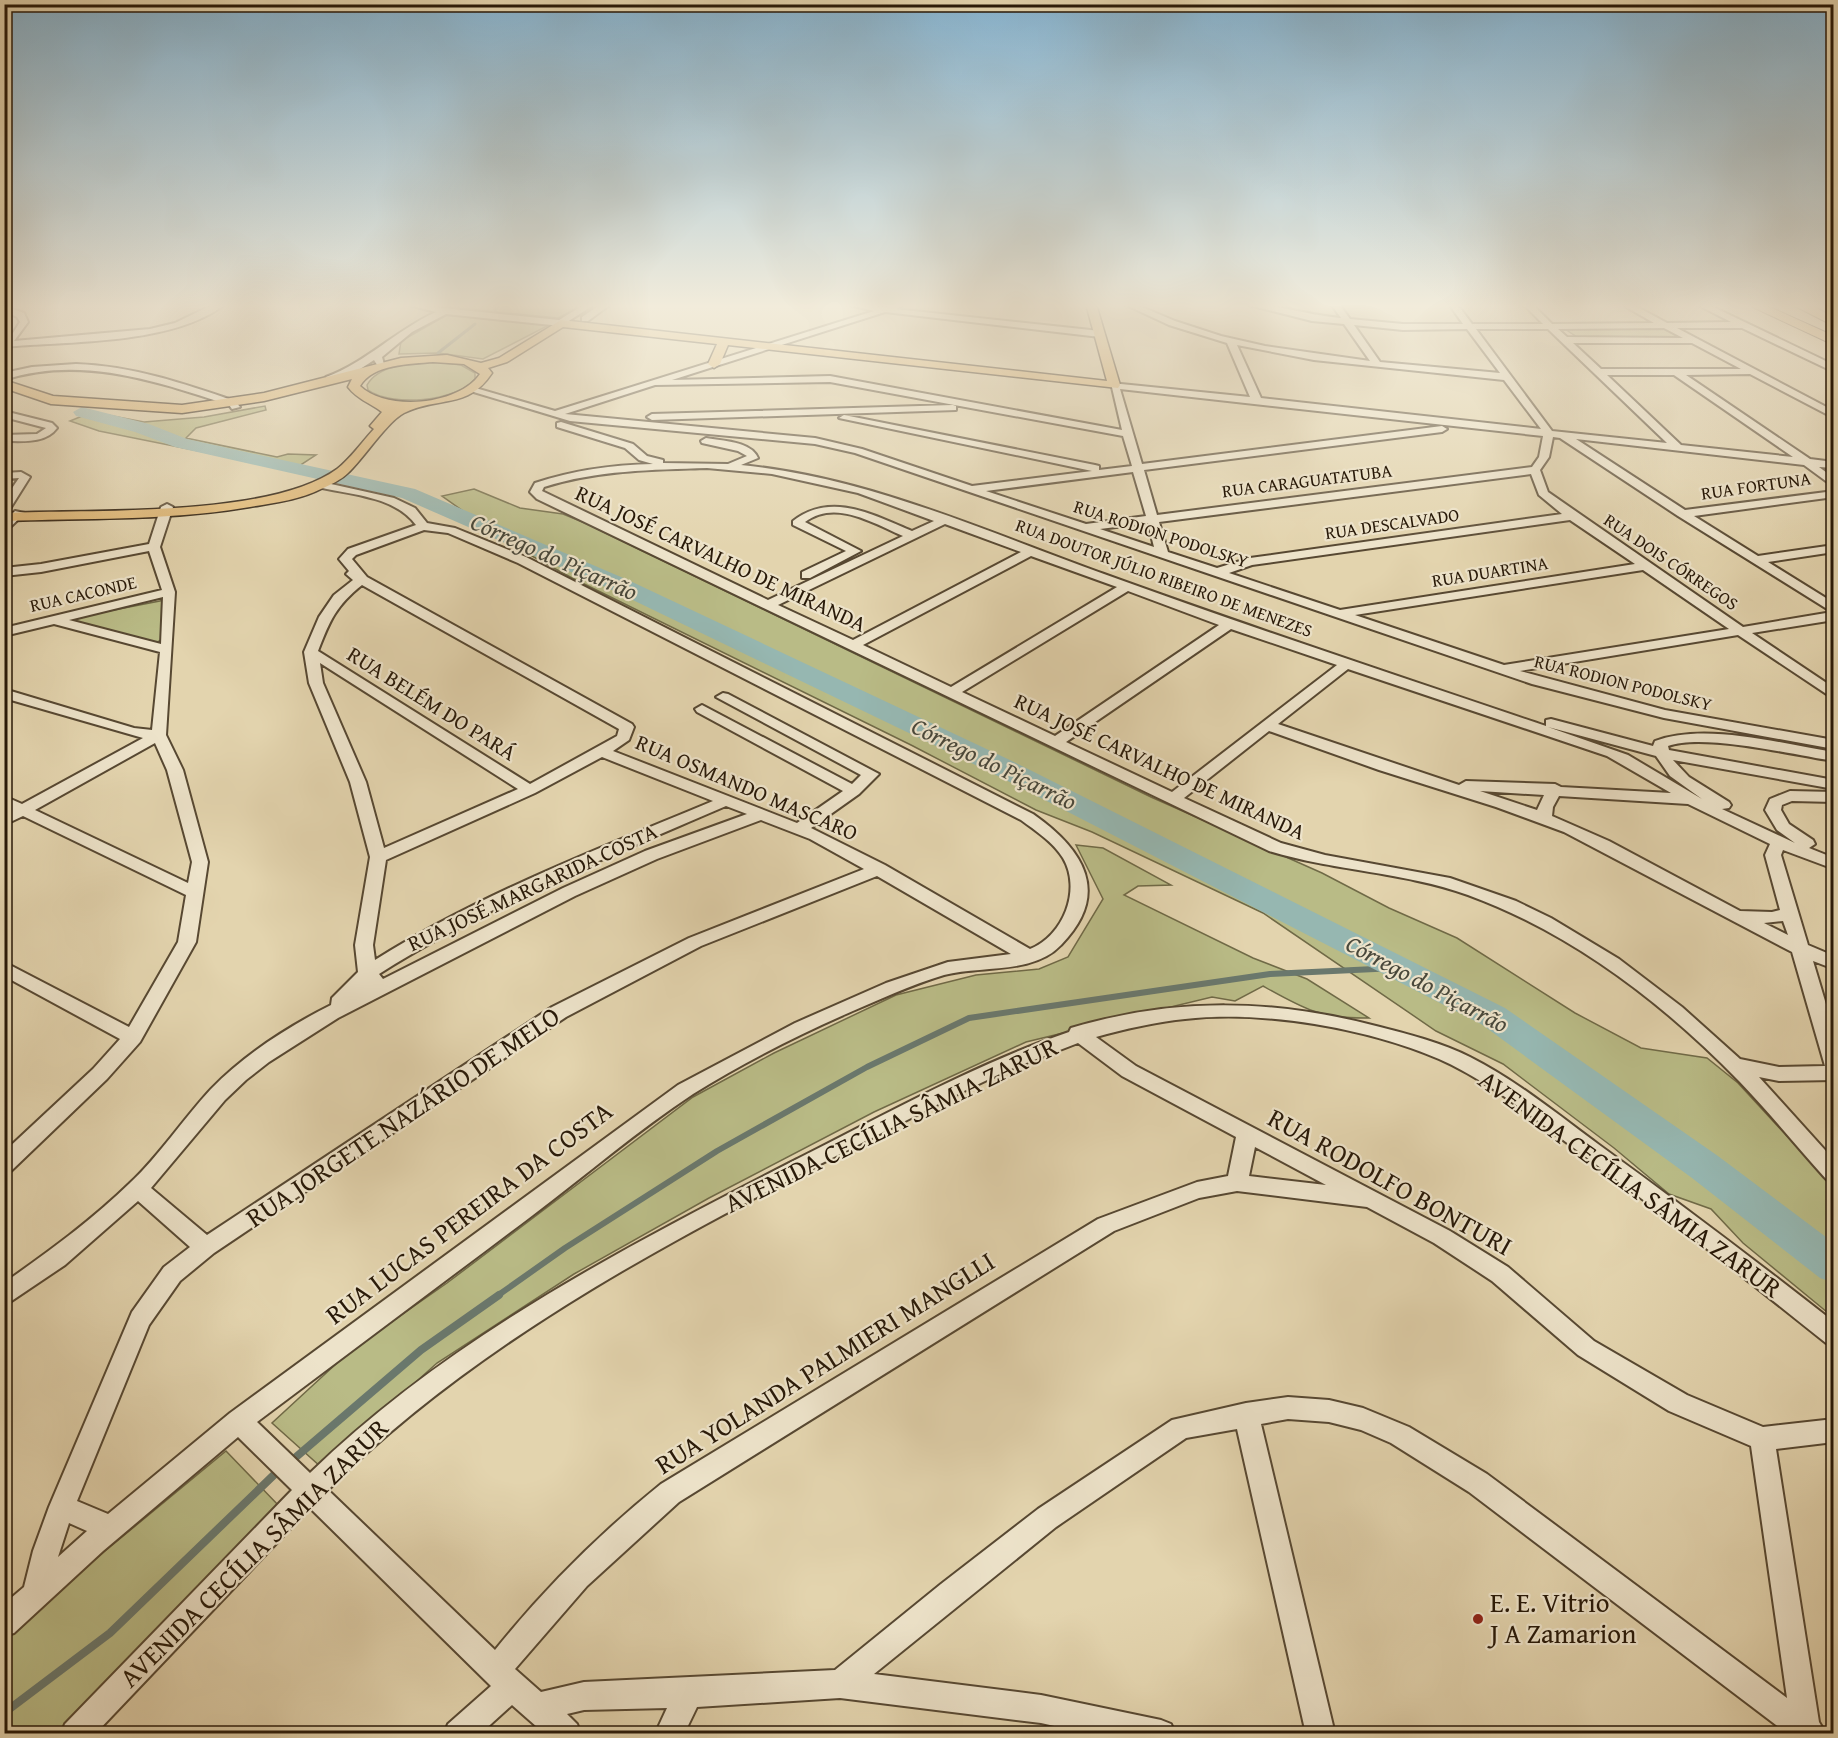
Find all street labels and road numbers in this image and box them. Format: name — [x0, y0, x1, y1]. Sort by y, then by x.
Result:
street label: RUA CARAGUATATUBA — [1220, 457, 1394, 504]
street label: RUA FORTUNA — [1699, 464, 1813, 507]
street label: RUA JOSÉ CARVALHO DE MIRANDA — [570, 476, 872, 640]
street label: RUA RODION PODOLSKY — [1070, 493, 1252, 575]
street label: RUA DESCALVADO — [1323, 501, 1461, 546]
street label: RUA DOIS CÓRREGOS — [1599, 506, 1744, 617]
street label: RUA DOUTOR JÚLIO RIBEIRO DE MENEZES — [1012, 511, 1317, 644]
street label: RUA DUARTINA — [1430, 549, 1550, 594]
street label: RUA CACONDE — [27, 568, 139, 619]
street label: RUA BELÉM DO PARÁ — [341, 638, 523, 768]
street label: RUA RODION PODOLSKY — [1531, 647, 1715, 718]
street label: RUA JOSÉ CARVALHO DE MIRANDA — [1009, 684, 1311, 848]
street label: RUA OSMANDO MASCARO — [631, 726, 863, 848]
street label: RUA JOSÉ MARGARIDA COSTA — [402, 815, 663, 959]
street label: RUA JORGETE NAZÁRIO DE MELO — [237, 996, 568, 1237]
street label: AVENIDA CECÍLIA SÂMIA ZARUR — [717, 1026, 1064, 1222]
street label: AVENIDA CECÍLIA SÂMIA ZARUR — [1471, 1059, 1791, 1307]
street label: RUA LUCAS PEREIRA DA COSTA — [316, 1090, 621, 1334]
street label: RUA RODOLFO BONTURI — [1261, 1097, 1520, 1265]
street label: RUA YOLANDA PALMIERI MANGLLI — [647, 1241, 1002, 1484]
street label: AVENIDA CECÍLIA SÂMIA ZARUR — [110, 1408, 397, 1696]

